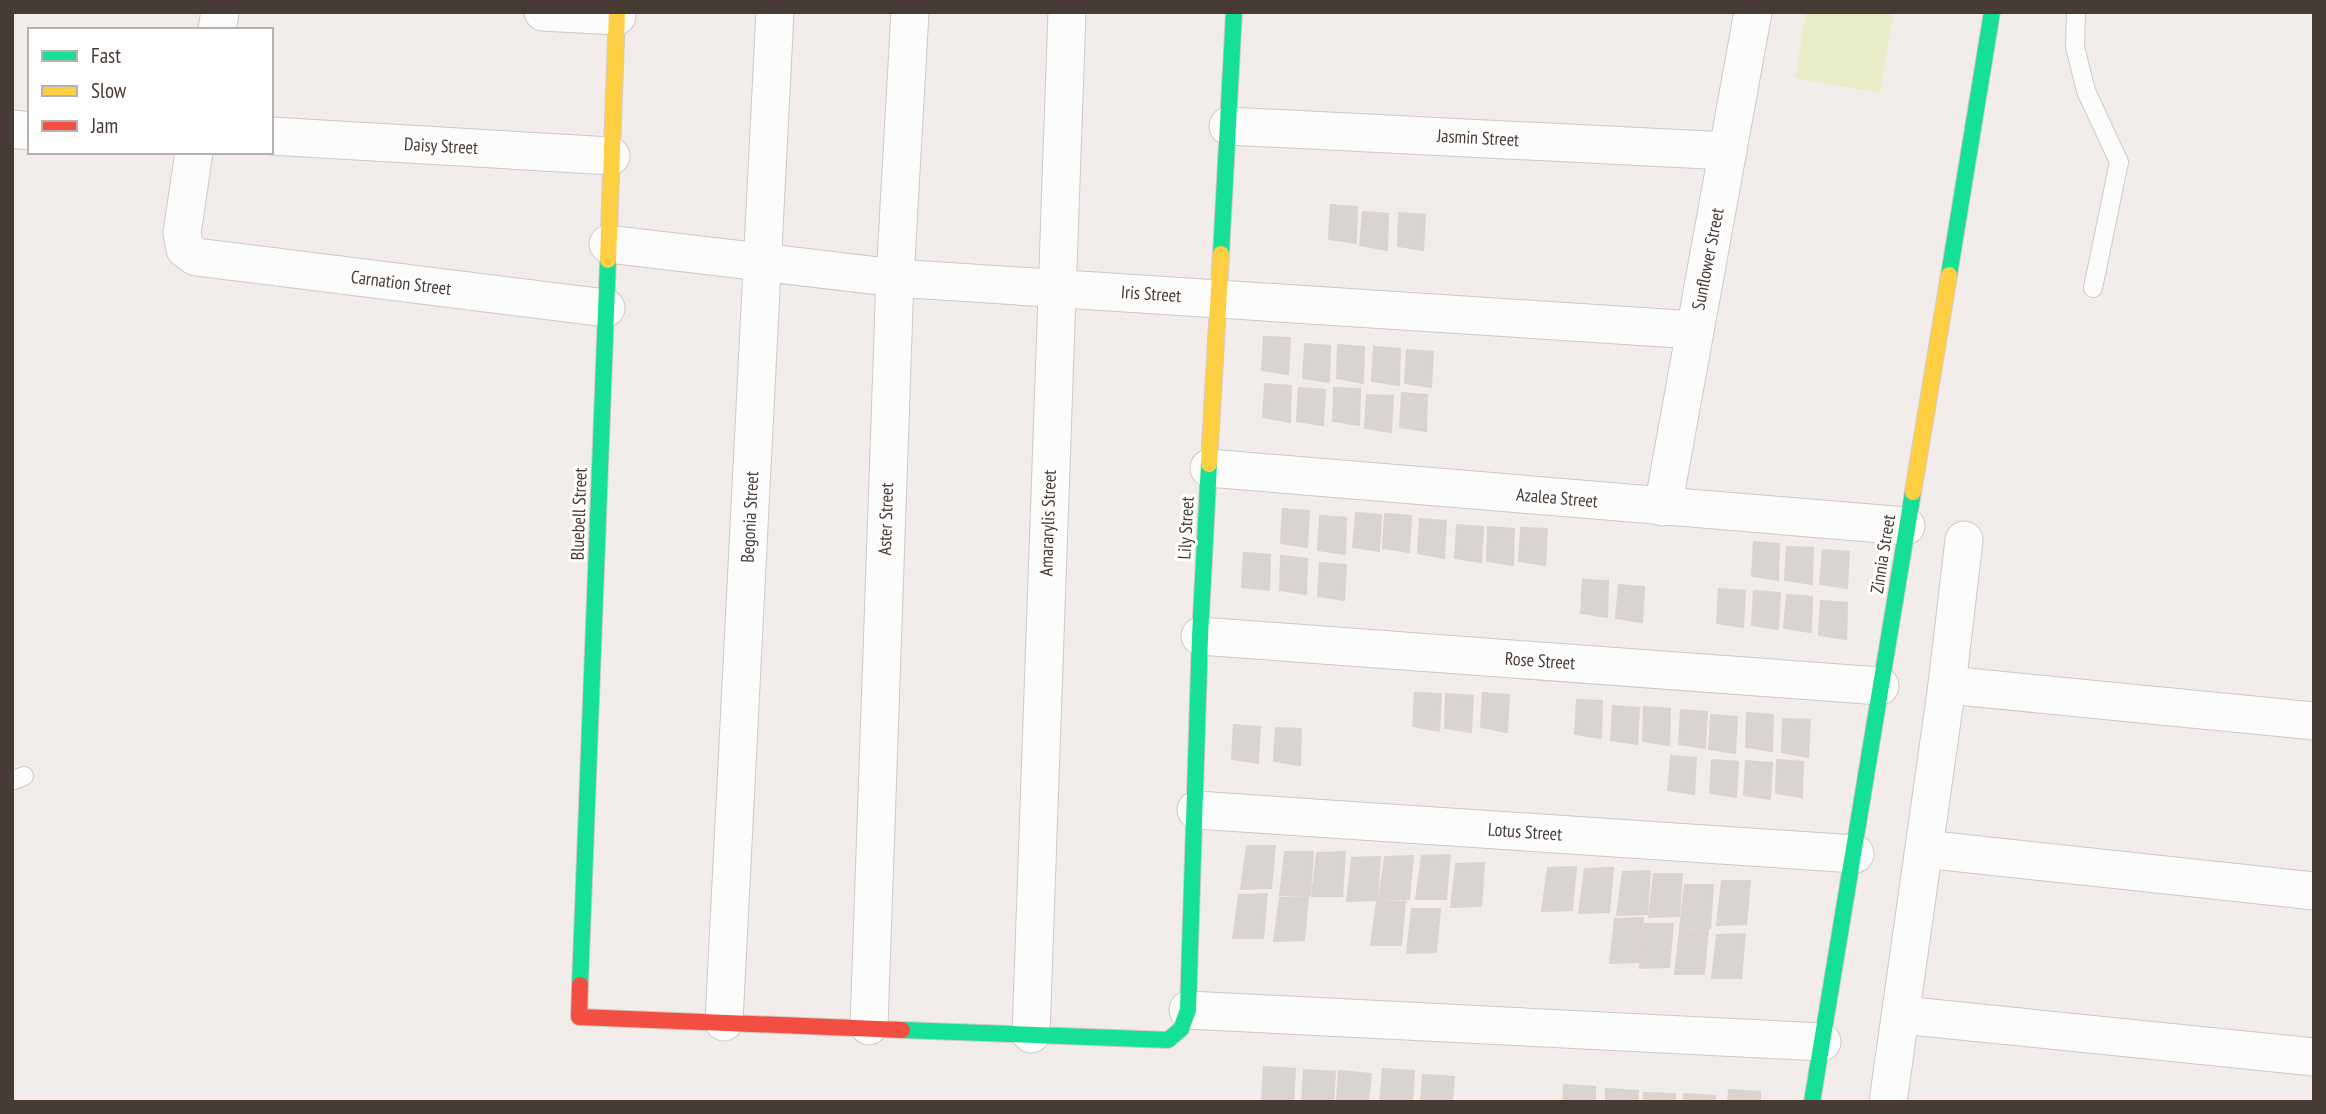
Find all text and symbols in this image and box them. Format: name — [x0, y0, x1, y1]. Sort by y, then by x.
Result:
legend — [28, 28, 273, 154]
text: Fast — [91, 42, 121, 69]
text: Slow — [91, 77, 127, 104]
text: Jam — [90, 112, 118, 139]
street label: Jasmin Street — [1435, 124, 1520, 151]
street label: Daisy Street — [403, 132, 479, 159]
street label: Sunflower Street — [1686, 206, 1729, 312]
street label: Carnation Street — [350, 265, 453, 300]
street label: Iris Street — [1120, 280, 1182, 307]
street label: Bluebell Street — [565, 467, 592, 561]
street label: Amararylis Street — [1034, 469, 1061, 577]
street label: Begonia Street — [736, 471, 763, 563]
street label: Aster Street — [873, 482, 898, 556]
street label: Azalea Street — [1515, 482, 1599, 513]
street label: Lily Street — [1172, 496, 1199, 560]
street label: Zinnia Street — [1865, 513, 1900, 595]
street label: Rose Street — [1504, 647, 1576, 674]
street label: Lotus Street — [1487, 817, 1563, 846]

